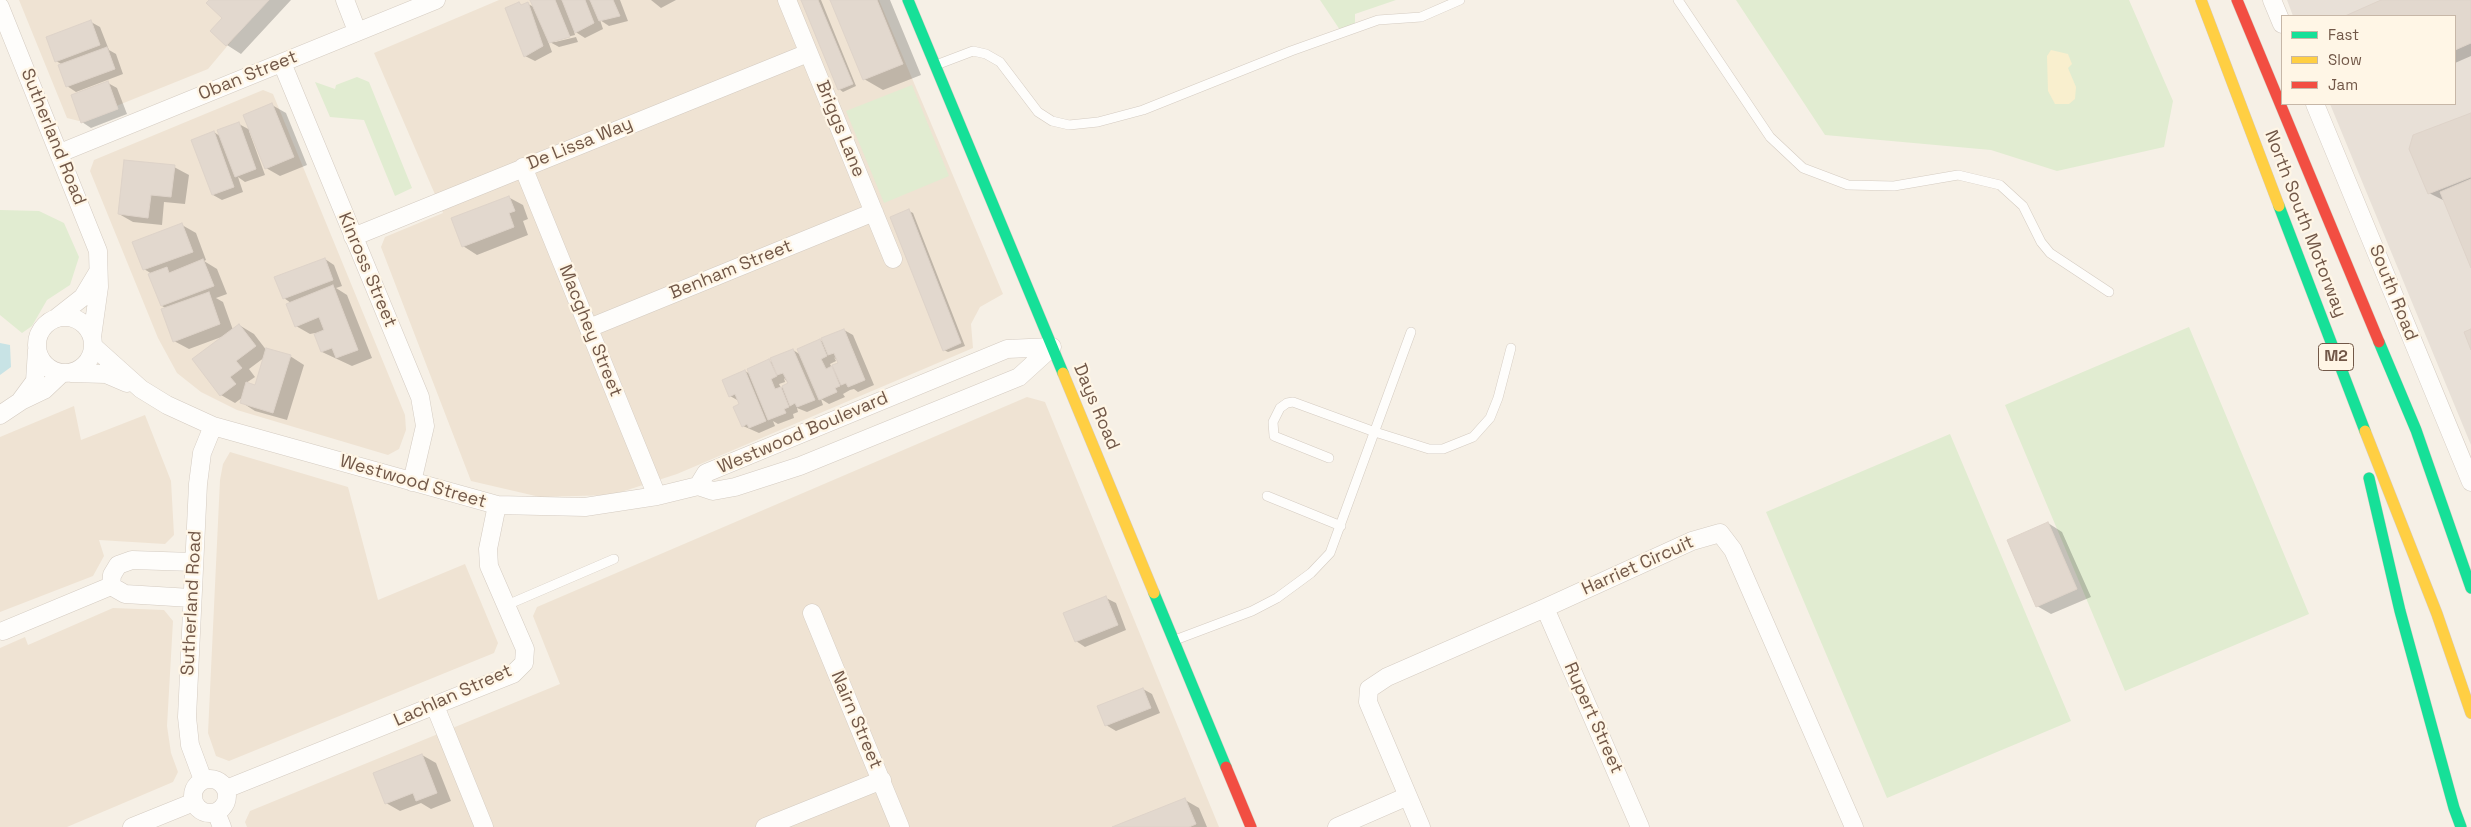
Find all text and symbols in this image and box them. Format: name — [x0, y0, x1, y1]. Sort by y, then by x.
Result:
legend — [2281, 15, 2456, 105]
text: Fast — [2328, 25, 2359, 44]
street label: Oban Street — [195, 46, 301, 106]
text: Slow — [2328, 50, 2362, 69]
street label: Sutherland Road — [16, 66, 90, 208]
text: Jam — [2328, 75, 2358, 94]
street label: Briggs Lane — [811, 78, 869, 180]
street label: De Lissa Way — [524, 113, 636, 175]
street label: North South Motorway — [2259, 127, 2351, 321]
street label: Kinross Street — [333, 209, 401, 331]
street label: Benham Street — [667, 236, 795, 304]
street label: South Road — [2364, 242, 2422, 344]
street label: Macghey Street — [554, 262, 626, 400]
road number: M2 — [2318, 344, 2354, 371]
street label: Days Road — [1068, 361, 1124, 453]
street label: Westwood Boulevard — [715, 387, 891, 479]
street label: Westwood Street — [337, 451, 489, 513]
street label: Sutherland Road — [177, 530, 207, 676]
street label: Harriet Circuit — [1579, 532, 1697, 600]
street label: Rupert Street — [1559, 659, 1627, 777]
street label: Lachlan Street — [391, 660, 515, 732]
street label: Nairn Street — [826, 668, 886, 772]

